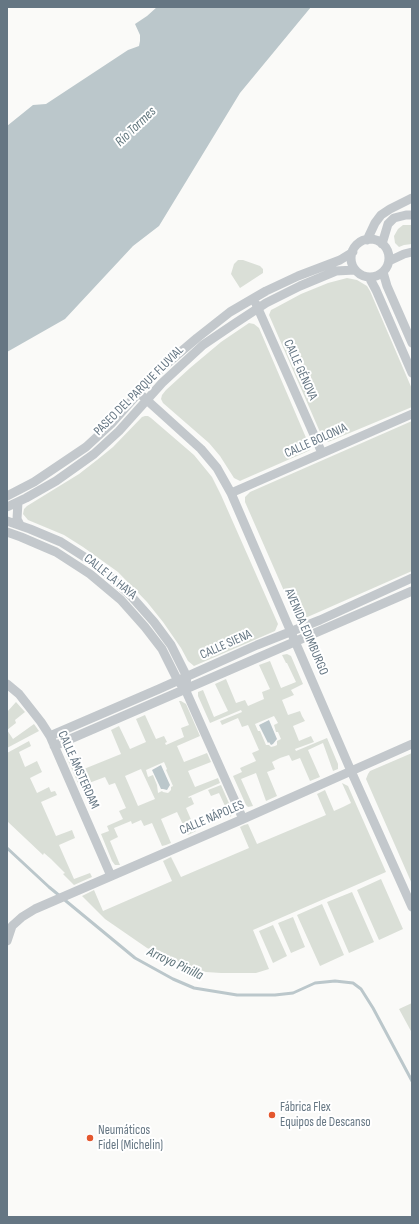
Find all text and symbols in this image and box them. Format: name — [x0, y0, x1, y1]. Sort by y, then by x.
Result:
water label: Río Tormes — [112, 104, 160, 150]
street label: CALLE GÉNOVA — [280, 337, 320, 403]
street label: PASEO DEL PARQUE FLUVIAL — [91, 343, 187, 439]
street label: CALLE BOLONIA — [282, 420, 350, 462]
street label: CALLE LA HAYA — [80, 551, 140, 603]
street label: AVENIDA EDIMBURGO — [281, 586, 331, 678]
street label: CALLE SIENA — [198, 627, 254, 663]
street label: CALLE ÁMSTERDAM — [54, 729, 102, 811]
street label: CALLE NÁPOLES — [177, 797, 247, 839]
water label: Arroyo Pinilla — [144, 944, 206, 984]
place label: Fábrica Flex Equipos de Descanso — [280, 1100, 371, 1131]
marker: Fábrica Flex Equipos de Descanso — [267, 1110, 277, 1120]
place label: Neumáticos Fidel (Michelin) — [98, 1123, 163, 1154]
marker: Neumáticos Fidel (Michelin) — [85, 1133, 95, 1143]

